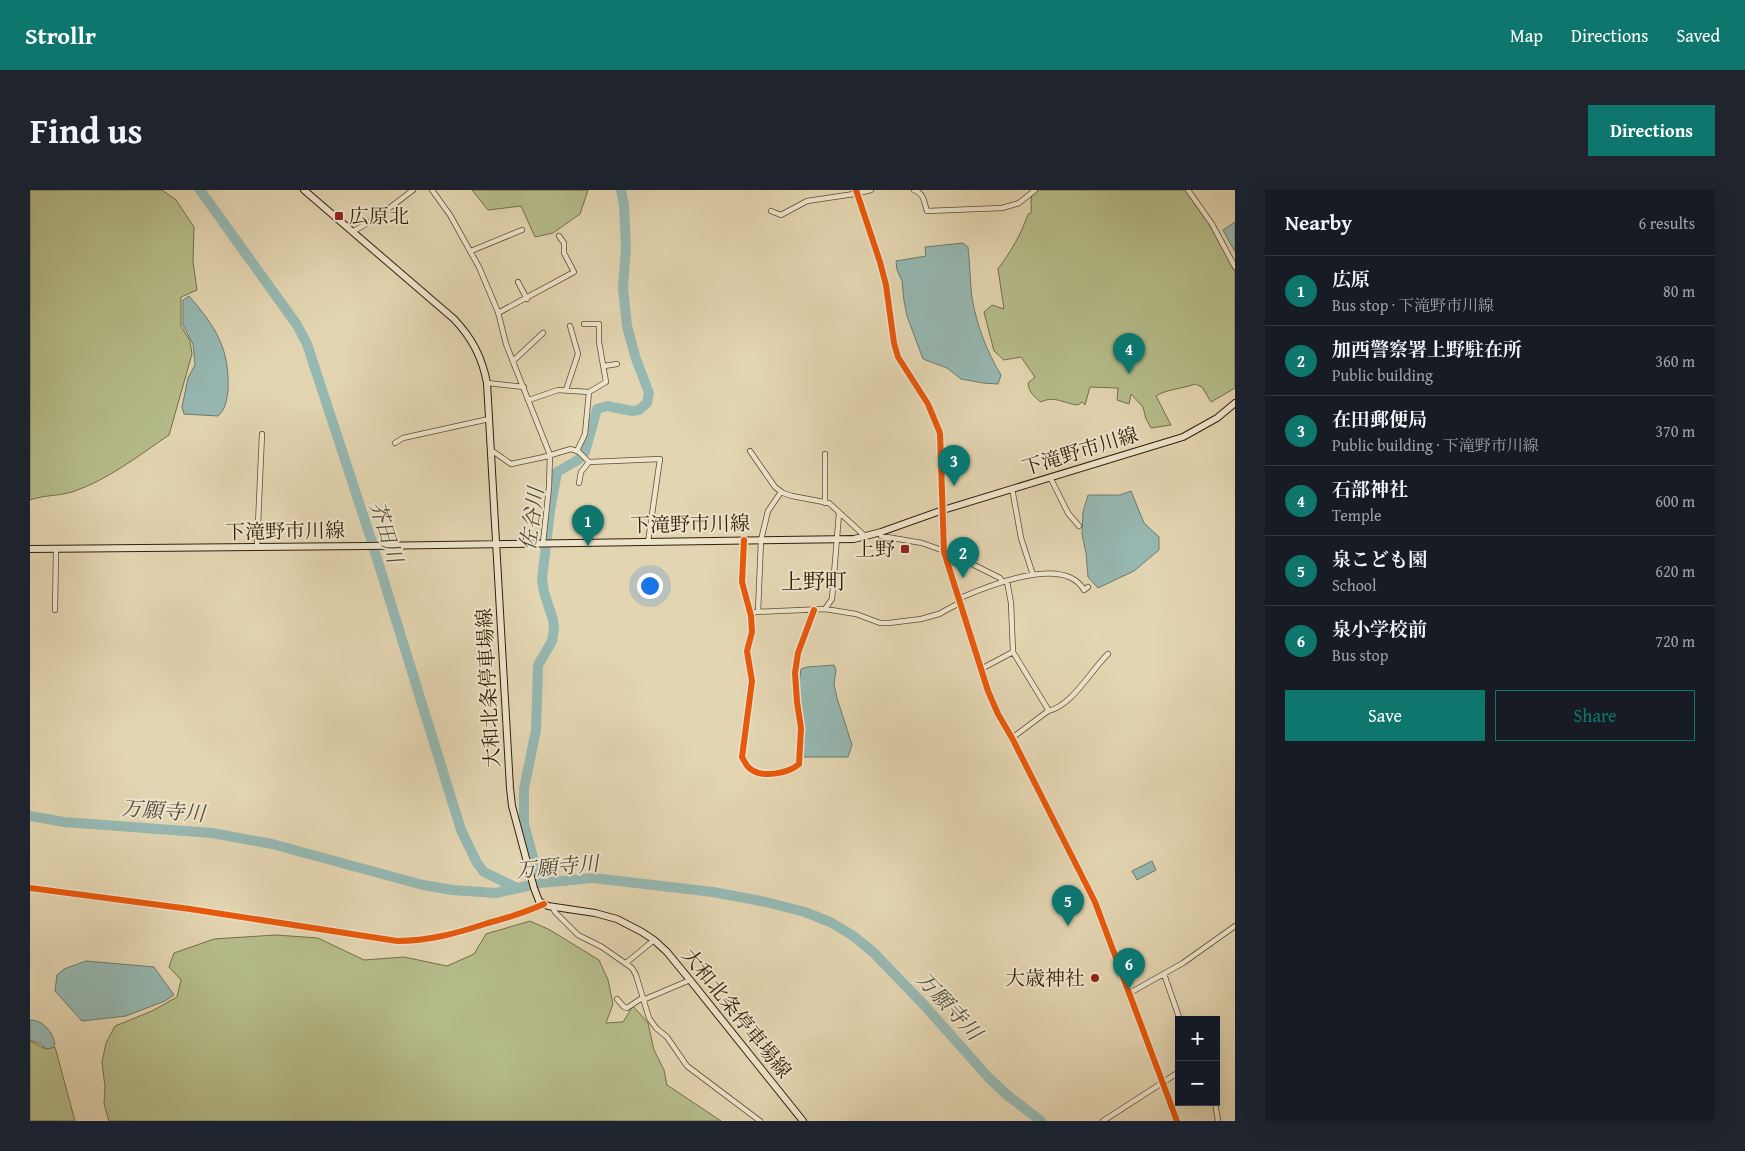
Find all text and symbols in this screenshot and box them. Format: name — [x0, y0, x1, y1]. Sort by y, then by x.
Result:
text: Strollr — [25, 18, 96, 53]
text: Map — [1510, 22, 1543, 49]
text: Directions — [1571, 22, 1648, 49]
text: Saved — [1676, 22, 1720, 49]
text: Find us — [30, 105, 143, 156]
button: Directions — [1588, 105, 1715, 156]
place label: 広原北 — [349, 201, 409, 230]
text: Nearby — [1285, 207, 1352, 238]
marker: 広原北 — [333, 210, 345, 222]
text: 6 results — [1638, 211, 1695, 235]
text: 広原 — [1332, 265, 1370, 293]
text: 1 — [1297, 279, 1305, 303]
text: 80 m — [1663, 279, 1695, 303]
text: Bus stop · 下滝野市川線 — [1332, 293, 1494, 317]
pin: 4 — [1113, 333, 1145, 374]
text: 加西警察署上野駐在所 — [1332, 335, 1522, 363]
text: 2 — [1297, 349, 1305, 373]
text: 360 m — [1655, 349, 1695, 373]
text: Public building — [1332, 363, 1433, 387]
text: 在田郵便局 — [1332, 405, 1427, 433]
street label: 下滝野市川線 — [1018, 419, 1141, 482]
text: 3 — [1297, 419, 1305, 443]
text: 370 m — [1655, 419, 1695, 443]
text: Public building · 下滝野市川線 — [1332, 433, 1539, 457]
pin: 3 — [938, 445, 970, 486]
text: 石部神社 — [1332, 475, 1408, 503]
water label: 佐谷川 — [512, 484, 552, 552]
text: 4 — [1297, 489, 1305, 513]
text: 600 m — [1655, 489, 1695, 513]
water label: 芥田川 — [362, 497, 412, 568]
text: Temple — [1332, 503, 1382, 527]
pin: 1 — [572, 505, 604, 546]
street label: 下滝野市川線 — [630, 508, 750, 539]
street label: 下滝野市川線 — [225, 515, 345, 546]
place label: 上野 — [855, 534, 895, 563]
pin: 2 — [947, 537, 979, 578]
marker: 上野 — [899, 543, 911, 555]
text: 泉こども園 — [1332, 545, 1427, 573]
text: 5 — [1297, 559, 1305, 583]
text: 620 m — [1655, 559, 1695, 583]
district label: 上野町 — [781, 565, 847, 597]
your location — [637, 573, 663, 599]
text: School — [1332, 573, 1376, 597]
street label: 大和北条停車場線 — [469, 607, 506, 769]
text: 泉小学校前 — [1332, 615, 1427, 643]
text: 6 — [1297, 629, 1305, 653]
text: 720 m — [1655, 629, 1695, 653]
text: Bus stop — [1332, 643, 1388, 667]
button: Save — [1285, 690, 1485, 741]
button: Share — [1495, 690, 1695, 741]
water label: 万願寺川 — [120, 792, 208, 829]
water label: 万願寺川 — [514, 847, 602, 886]
pin: 5 — [1052, 885, 1084, 926]
street label: 大和北条停車場線 — [676, 941, 799, 1084]
pin: 6 — [1113, 948, 1145, 989]
place label: 大歳神社 — [1005, 963, 1085, 992]
water label: 万願寺川 — [909, 964, 991, 1048]
marker: 大歳神社 — [1089, 972, 1101, 984]
map controls — [1175, 1016, 1220, 1106]
button: + — [1175, 1016, 1220, 1061]
button: − — [1175, 1061, 1220, 1106]

